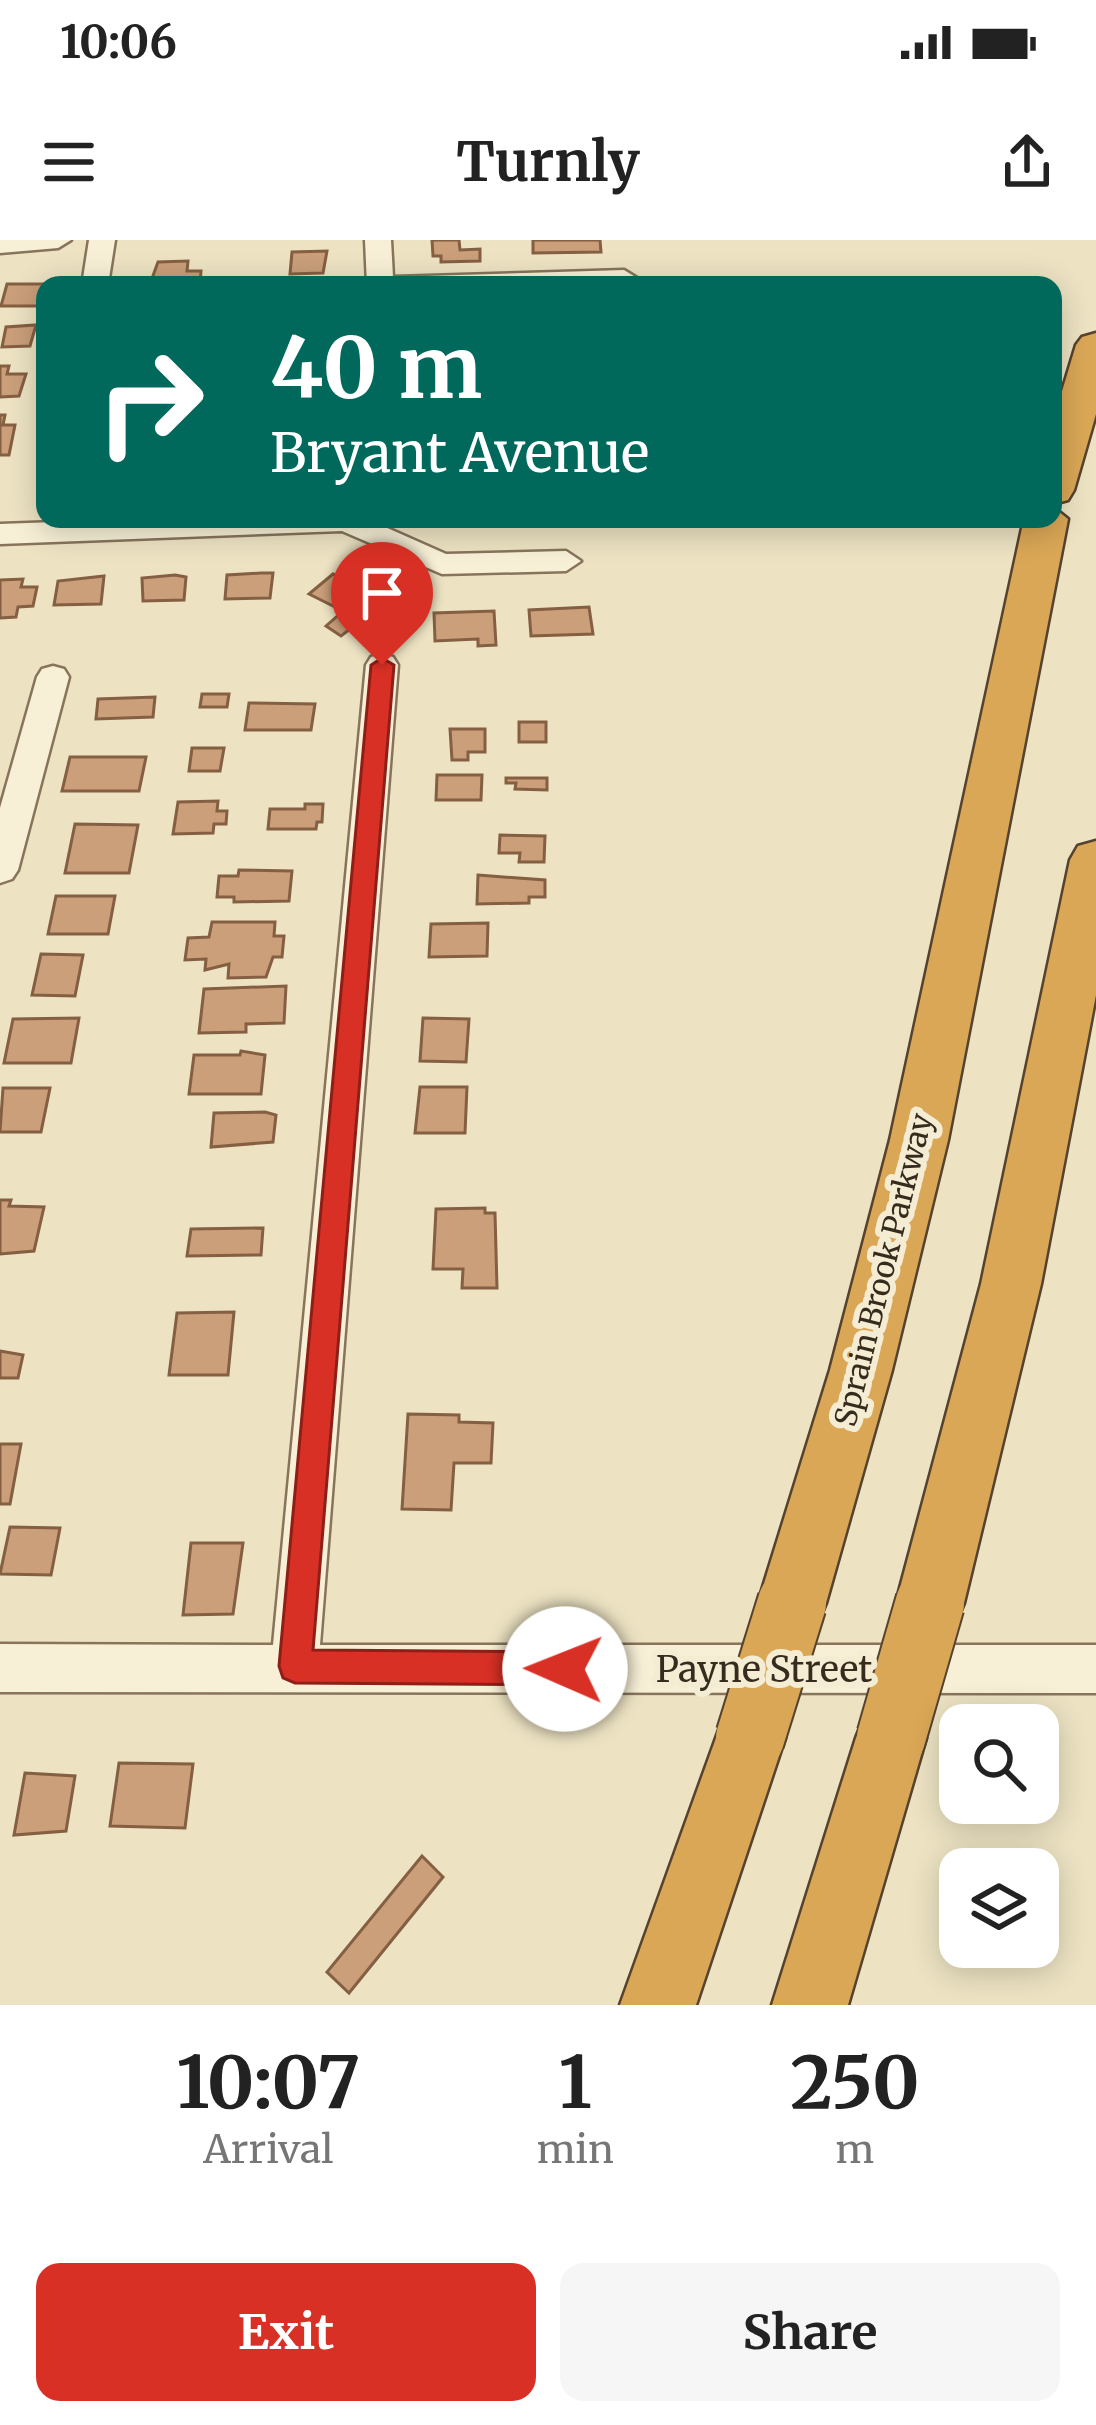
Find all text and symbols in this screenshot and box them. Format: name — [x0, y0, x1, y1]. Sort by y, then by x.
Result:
text: 10:06 — [60, 14, 177, 70]
text: Turnly — [456, 128, 640, 196]
icon: menu — [36, 129, 102, 195]
icon: share — [994, 129, 1060, 195]
text: 40 m — [270, 315, 482, 421]
icon: right — [72, 324, 228, 480]
text: Bryant Avenue — [270, 419, 649, 487]
pin — [331, 542, 433, 665]
icon: arrive — [349, 560, 415, 626]
street label: Sprain Brook Parkway — [826, 1109, 940, 1430]
position arrow — [502, 1606, 628, 1732]
street label: Payne Street — [656, 1647, 872, 1692]
map controls — [939, 1704, 1059, 1968]
button: search — [939, 1704, 1059, 1824]
button: layers — [939, 1848, 1059, 1968]
text: 10:07 — [176, 2037, 360, 2128]
text: 1 — [559, 2037, 592, 2128]
text: 250 — [790, 2037, 920, 2128]
text: Arrival — [203, 2125, 333, 2174]
text: min — [537, 2125, 614, 2174]
text: m — [836, 2125, 874, 2174]
button: Exit — [36, 2263, 536, 2401]
button: Share — [560, 2263, 1060, 2401]

